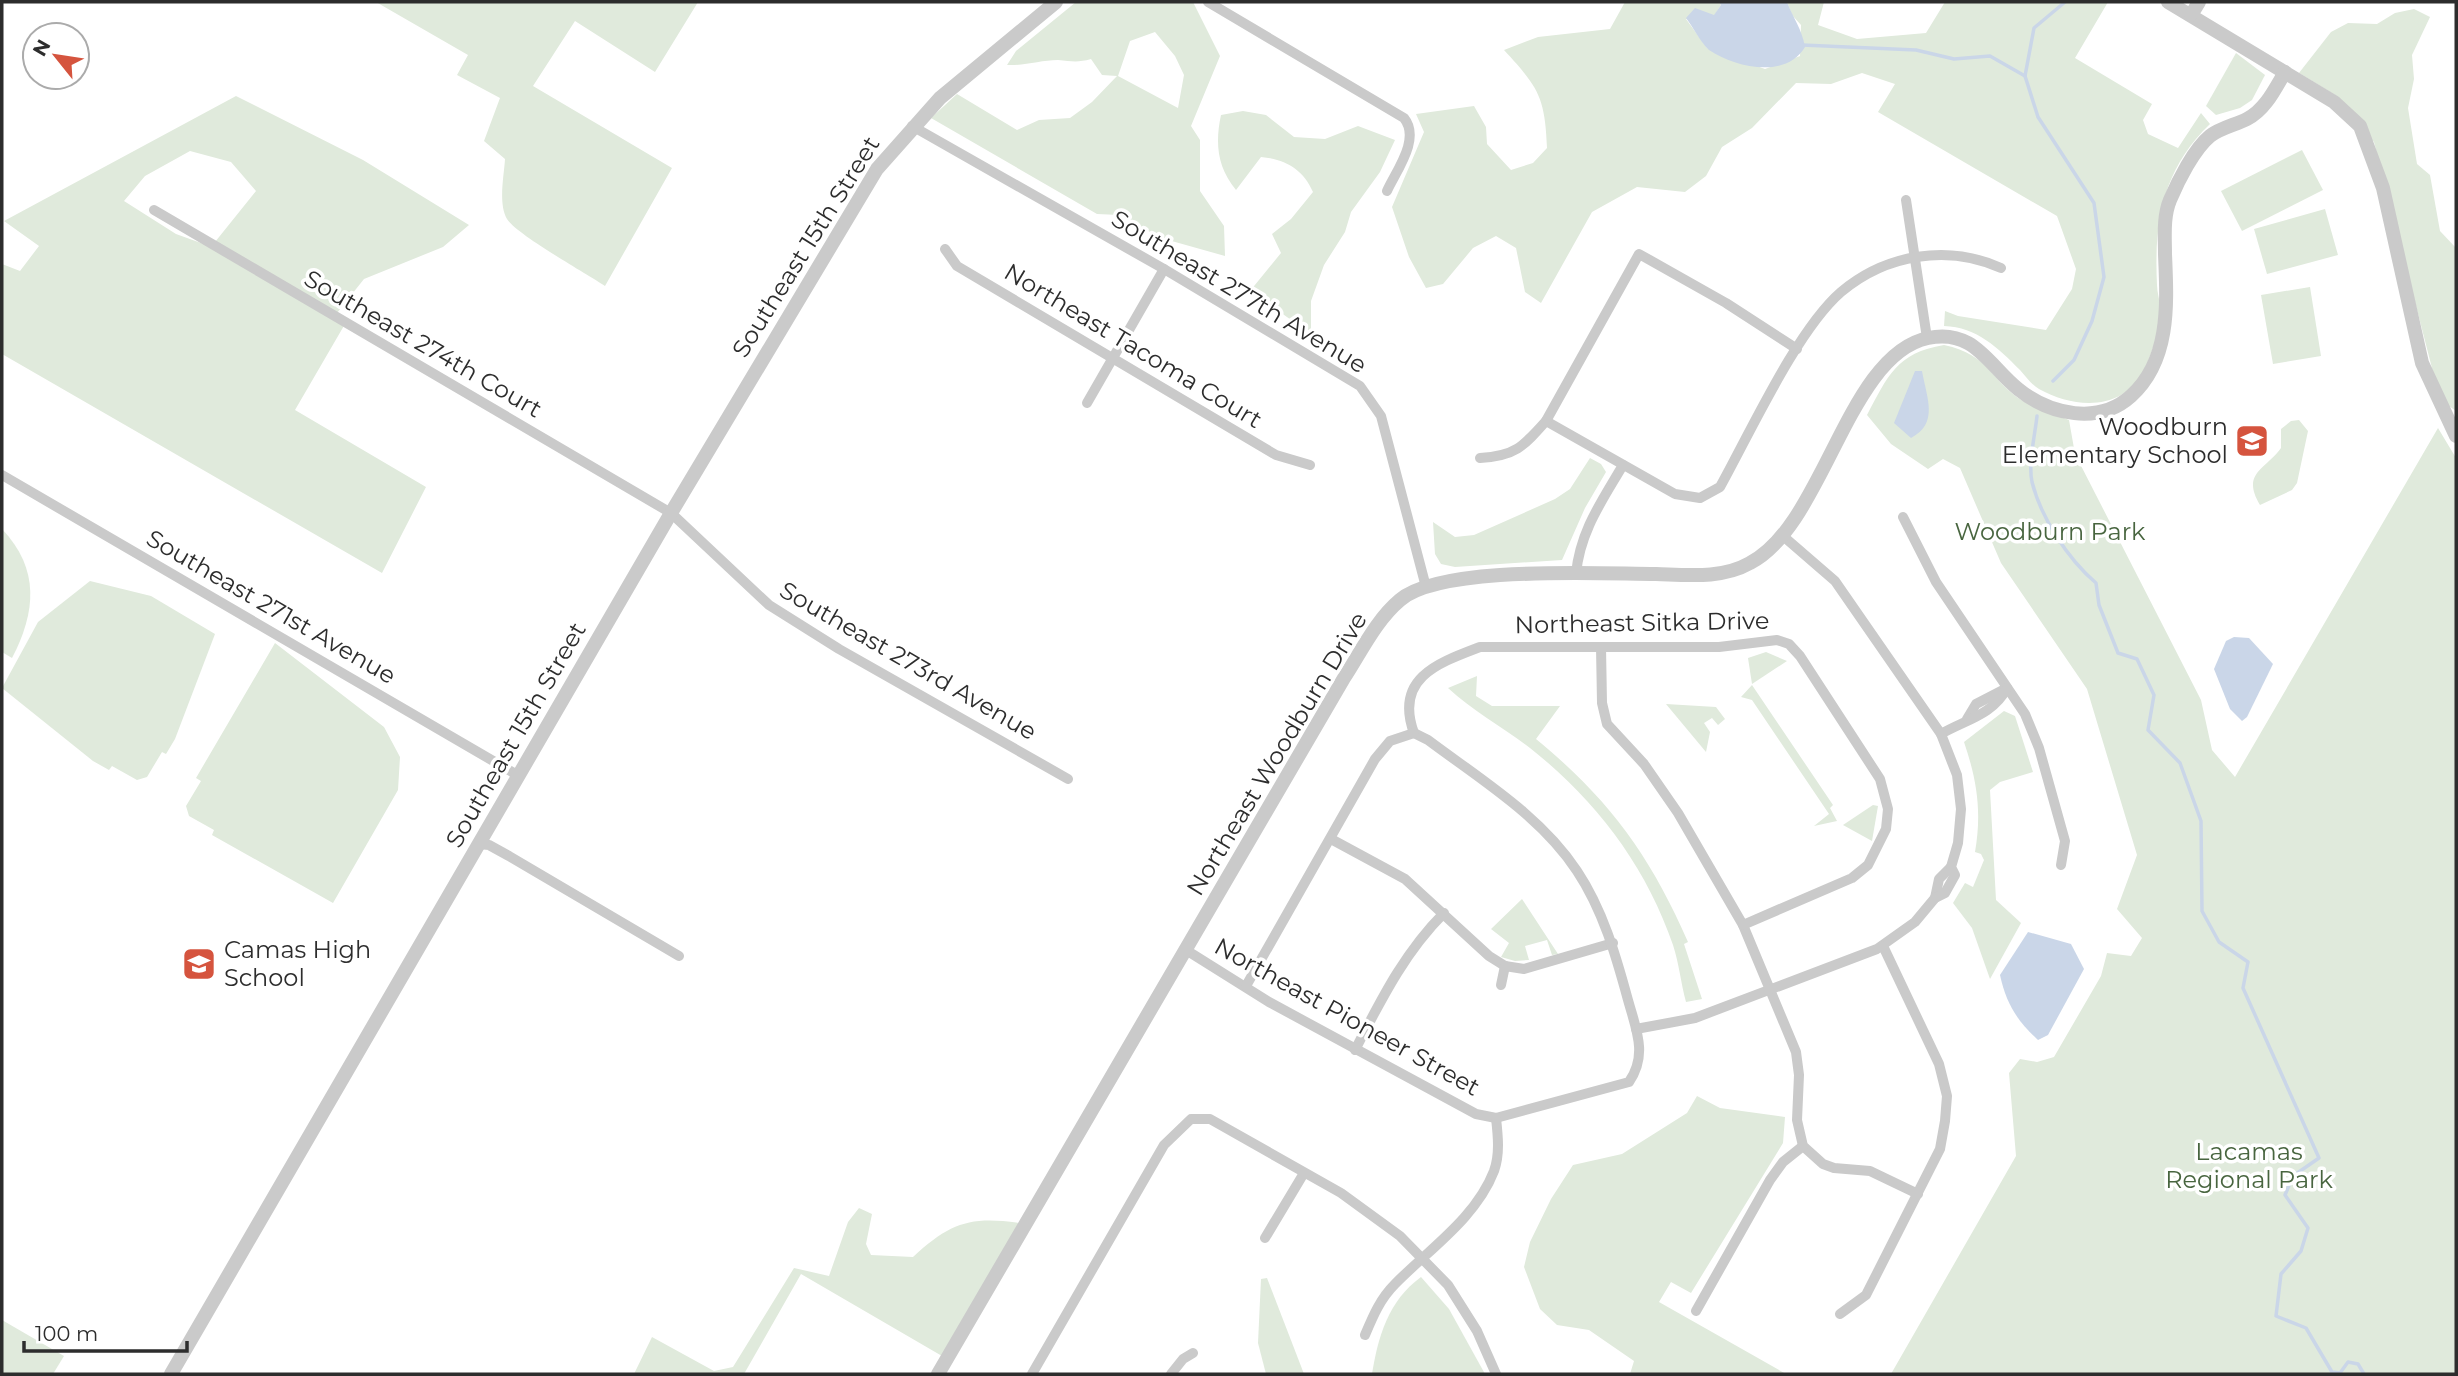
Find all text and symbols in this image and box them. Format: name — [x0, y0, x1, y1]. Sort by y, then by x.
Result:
north arrow — [21, 21, 91, 91]
text: N — [28, 35, 56, 60]
street label: Southeast 15th Street — [726, 131, 886, 363]
street label: Southeast 277th Avenue — [1107, 204, 1372, 379]
street label: Northeast Tacoma Court — [999, 257, 1268, 434]
street label: Southeast 274th Court — [299, 264, 547, 424]
place label: Woodburn Elementary School — [2002, 412, 2228, 469]
school or university icon: Woodburn Elementary School — [2233, 422, 2271, 460]
park label: Woodburn Park — [1955, 517, 2146, 546]
street label: Southeast 271st Avenue — [142, 523, 401, 690]
street label: Southeast 273rd Avenue — [775, 575, 1042, 746]
street label: Northeast Sitka Drive — [1514, 606, 1770, 639]
street label: Northeast Woodburn Drive — [1180, 607, 1373, 901]
street label: Southeast 15th Street — [439, 617, 592, 852]
street label: Northeast Pioneer Street — [1209, 931, 1485, 1102]
place label: Camas High School — [224, 935, 371, 992]
school or university icon: Camas High School — [180, 945, 218, 983]
park label: Lacamas Regional Park — [2165, 1137, 2334, 1194]
scale bar — [24, 1310, 187, 1354]
text: 100 m — [35, 1321, 98, 1346]

